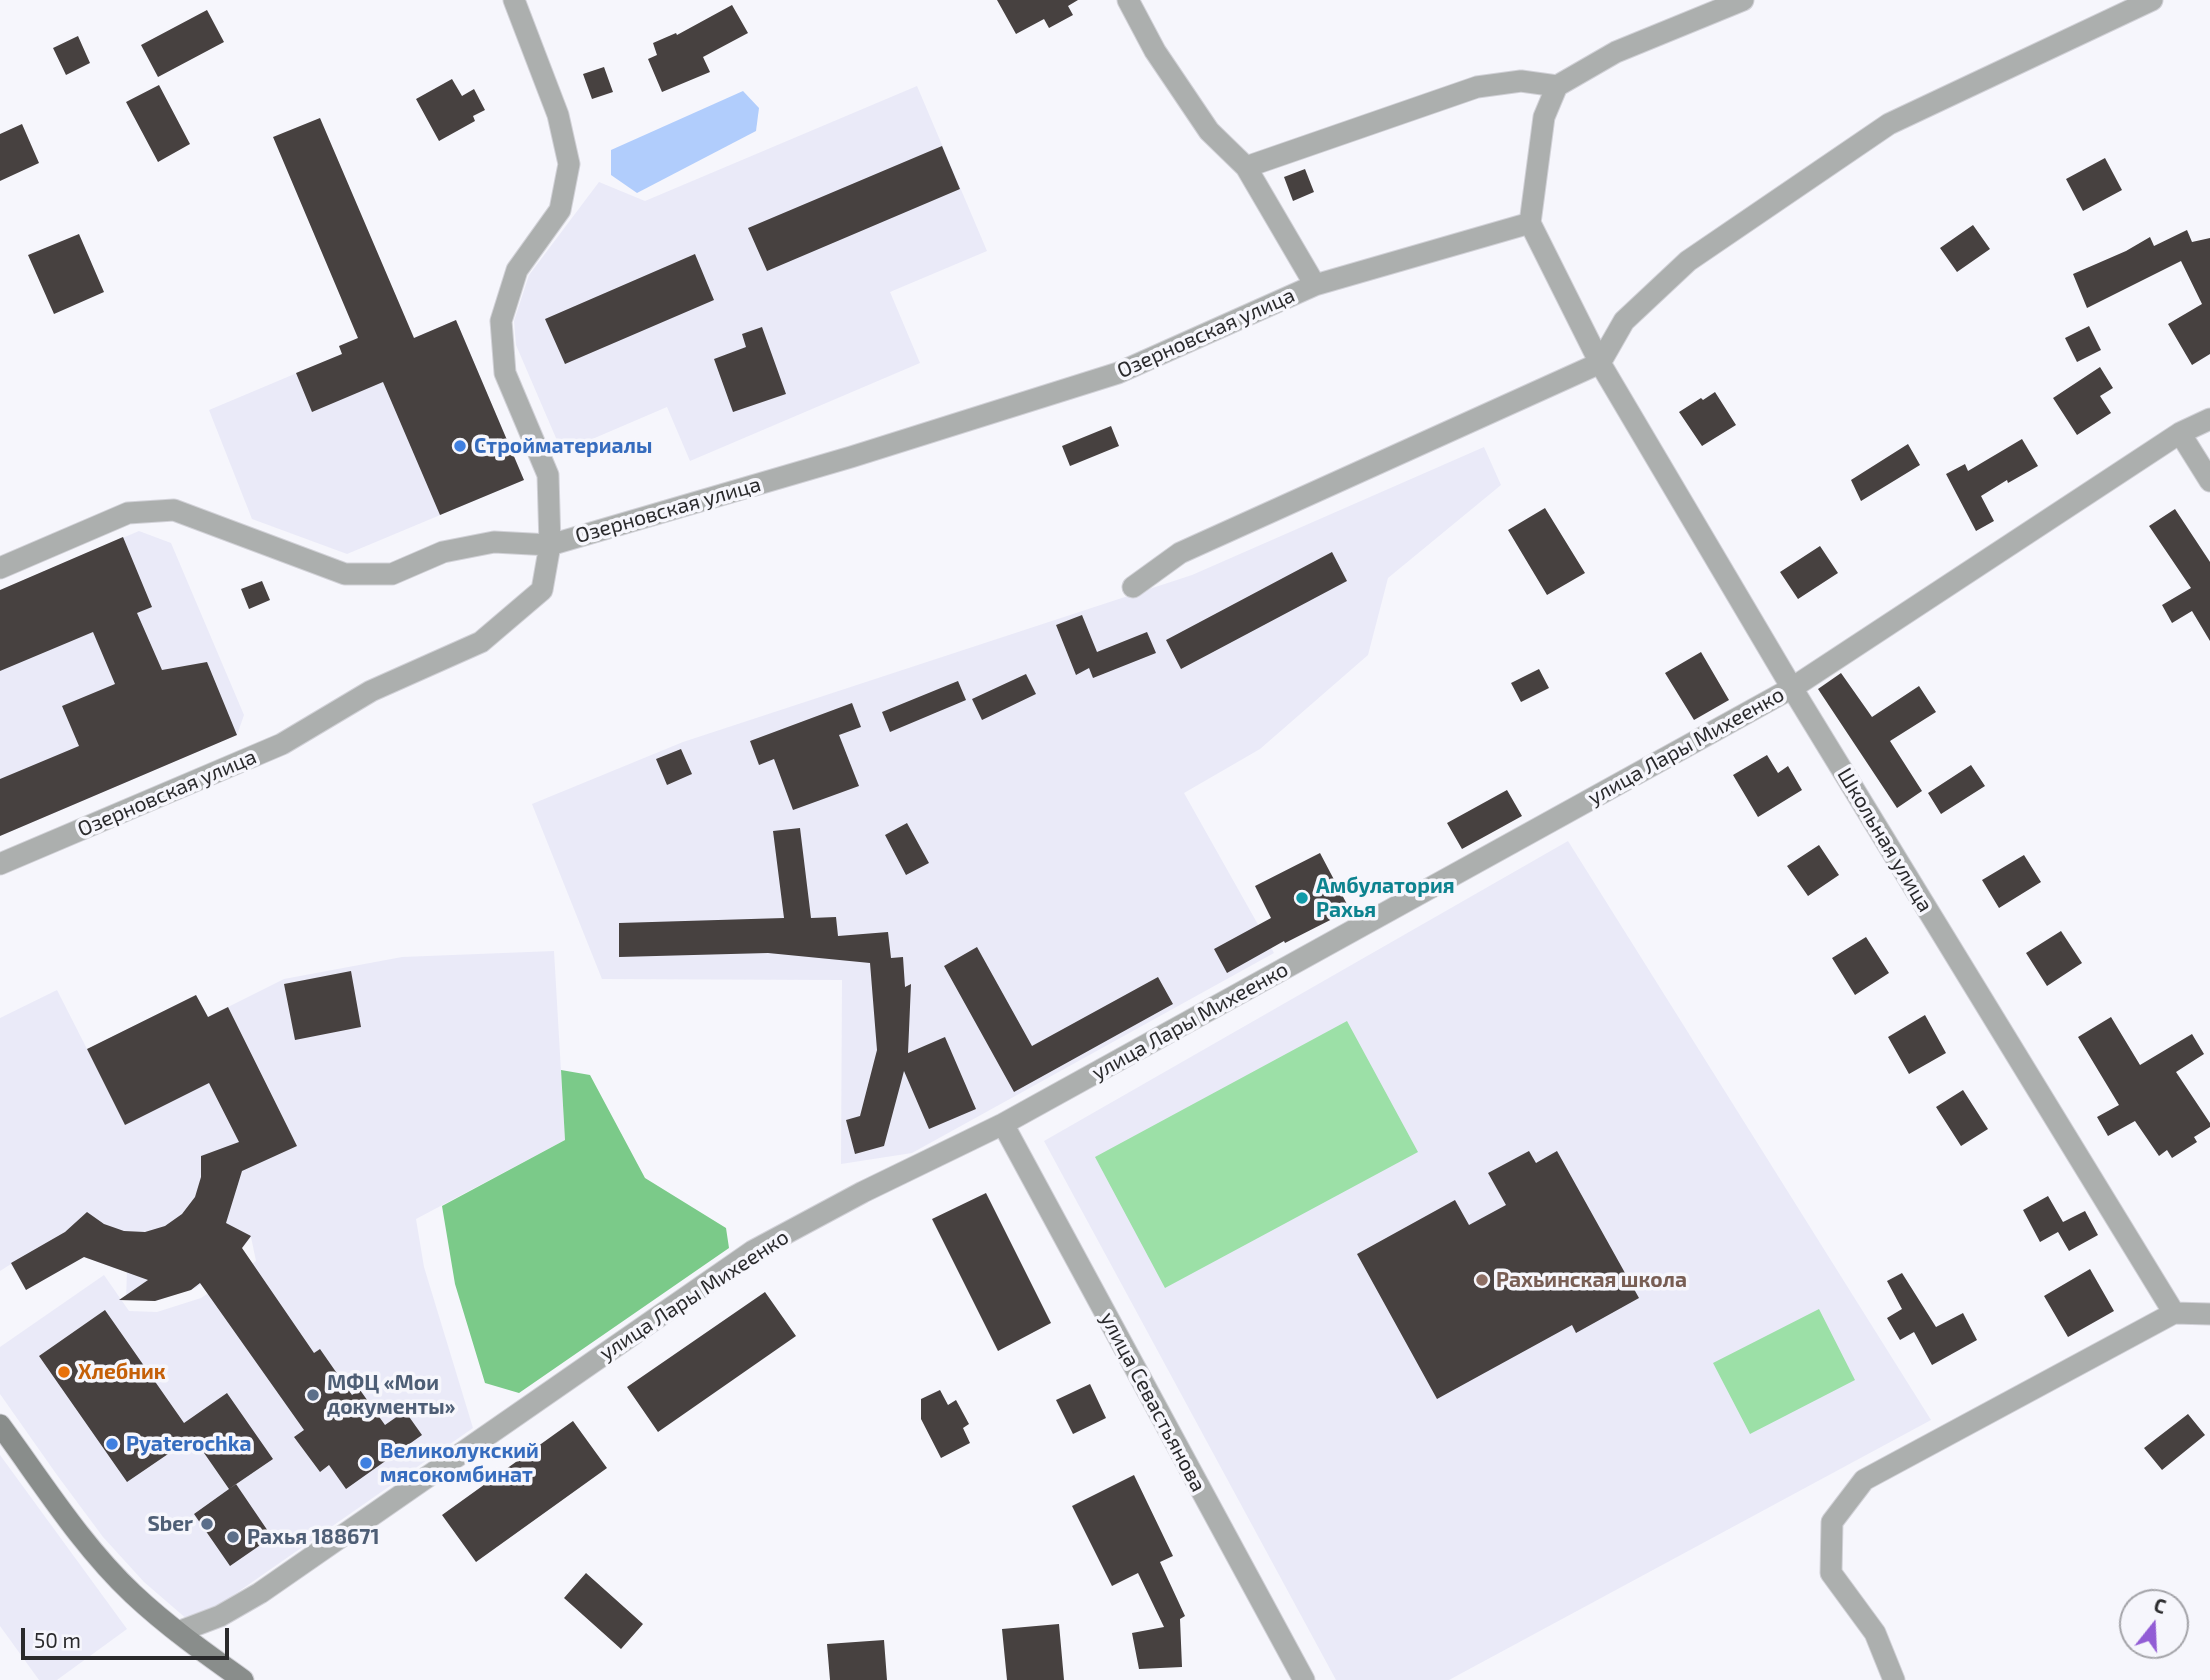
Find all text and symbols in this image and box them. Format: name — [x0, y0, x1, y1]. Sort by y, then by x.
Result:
street label: Озерновская улица — [1113, 282, 1299, 384]
place label: Стройматериалы — [474, 433, 652, 459]
marker: Стройматериалы — [452, 438, 468, 454]
street label: Озерновская улица — [572, 471, 764, 549]
street label: улица Лары Михеенко — [1584, 682, 1788, 810]
street label: Озерновская улица — [74, 744, 260, 842]
street label: Школьная улица — [1832, 763, 1938, 917]
place label: Амбулатория Рахья — [1316, 873, 1455, 923]
marker: Амбулатория Рахья — [1294, 890, 1310, 906]
street label: улица Лары Михеенко — [1088, 957, 1292, 1085]
street label: улица Лары Михеенко — [595, 1224, 793, 1366]
place label: Рахьинская школа — [1496, 1267, 1687, 1293]
marker: Рахьинская школа — [1474, 1272, 1490, 1288]
street label: улица Севастьянова — [1095, 1308, 1211, 1496]
place label: Хлебник — [78, 1359, 166, 1385]
marker: Хлебник — [56, 1364, 72, 1380]
place label: МФЦ «Мои документы» — [327, 1370, 456, 1420]
marker: МФЦ «Мои документы» — [305, 1387, 321, 1403]
place label: Pyaterochka — [126, 1431, 251, 1457]
marker: Pyaterochka — [104, 1436, 120, 1452]
place label: Великолукский мясокомбинат — [380, 1438, 539, 1488]
marker: Великолукский мясокомбинат — [358, 1455, 374, 1471]
place label: Sber — [147, 1511, 193, 1537]
marker: Sber — [199, 1516, 215, 1532]
place label: Рахья 188671 — [247, 1524, 380, 1550]
marker: Рахья 188671 — [225, 1529, 241, 1545]
north arrow — [2119, 1589, 2189, 1659]
text: С — [2151, 1593, 2169, 1618]
scale bar — [24, 1614, 233, 1658]
text: 50 m — [34, 1627, 81, 1652]

